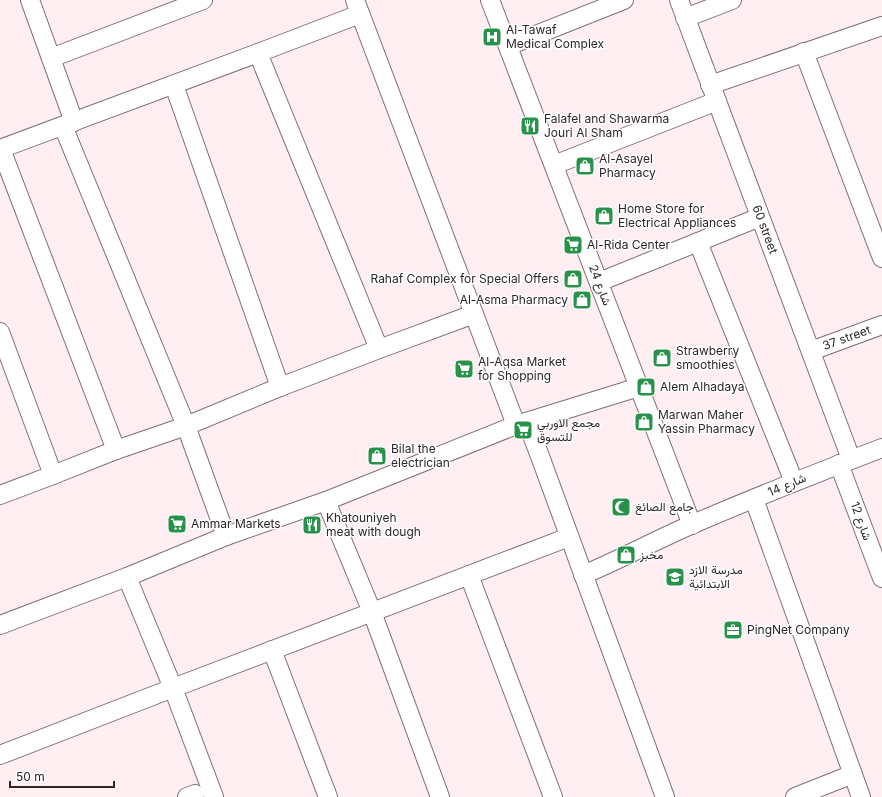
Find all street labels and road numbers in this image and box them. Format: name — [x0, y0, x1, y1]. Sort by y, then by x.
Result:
street label: 60 street — [749, 203, 781, 256]
street label: شارع 24 — [584, 262, 615, 308]
street label: 37 street — [820, 322, 873, 353]
street label: شارع 14 — [765, 470, 809, 501]
street label: شارع 12 — [846, 500, 875, 543]

